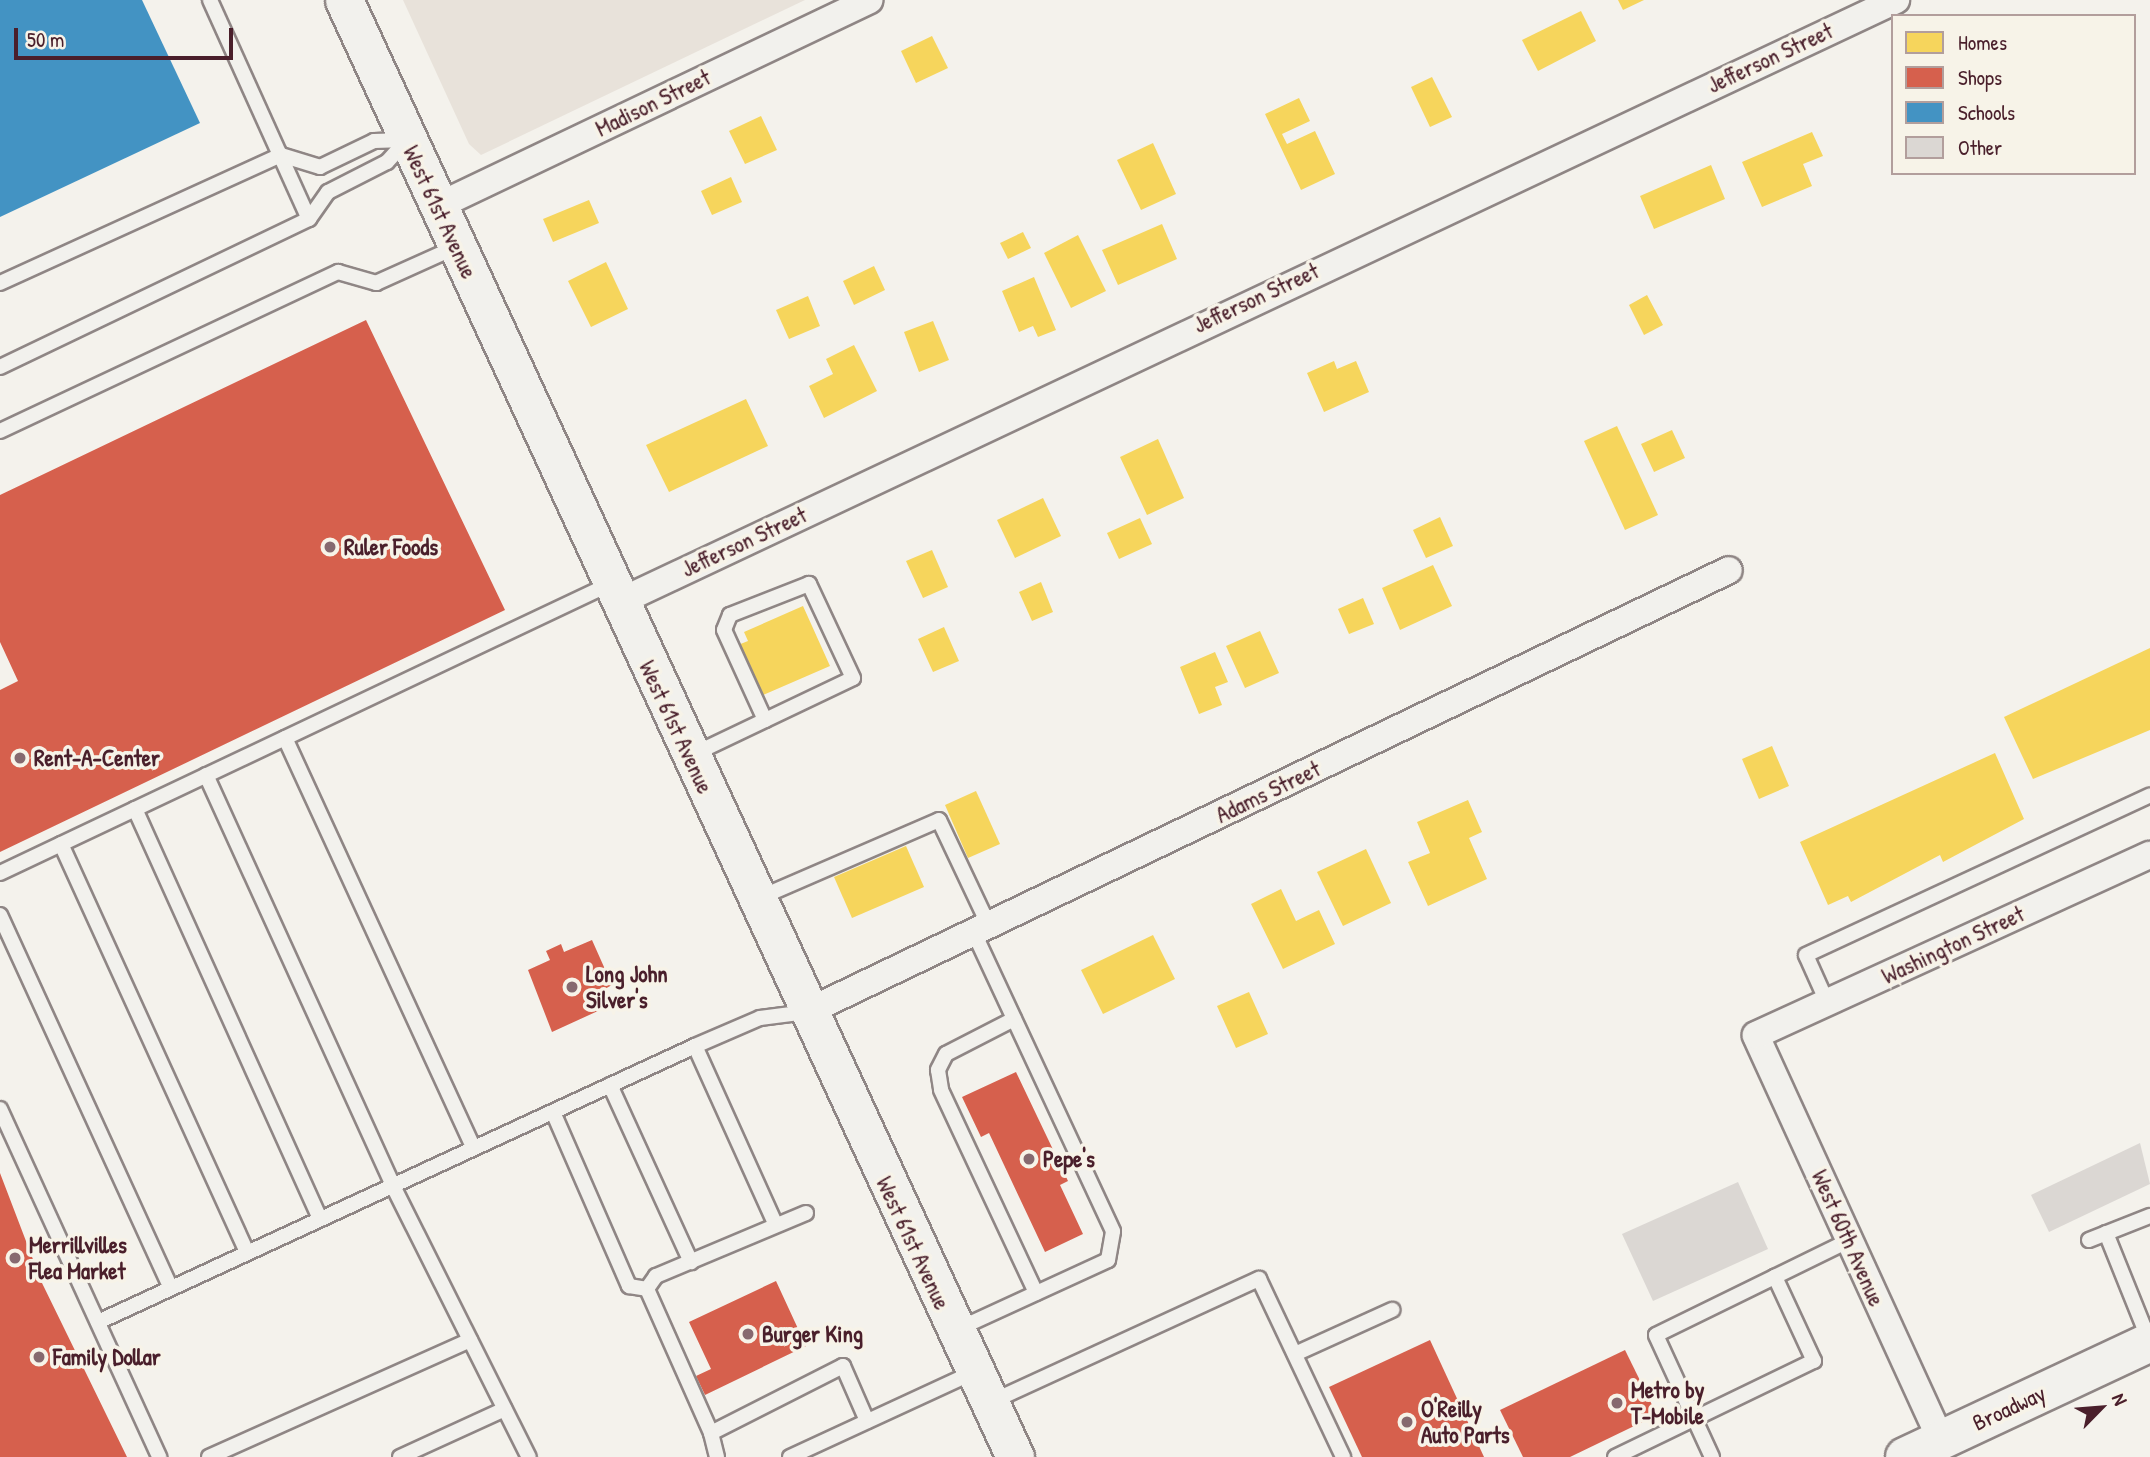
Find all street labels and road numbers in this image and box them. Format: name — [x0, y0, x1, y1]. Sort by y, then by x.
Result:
street label: Jefferson Street — [1703, 17, 1837, 99]
street label: Madison Street — [591, 63, 715, 143]
street label: West 61st Avenue — [397, 141, 483, 283]
street label: Jefferson Street — [1189, 257, 1323, 339]
street label: Jefferson Street — [677, 501, 811, 583]
street label: West 61st Avenue — [633, 656, 719, 798]
street label: Adams Street — [1211, 755, 1325, 829]
street label: Washington Street — [1877, 900, 2029, 990]
street label: West 60th Avenue — [1806, 1166, 1890, 1310]
street label: West 61st Avenue — [870, 1172, 956, 1314]
street label: Broadway — [1968, 1379, 2050, 1437]

